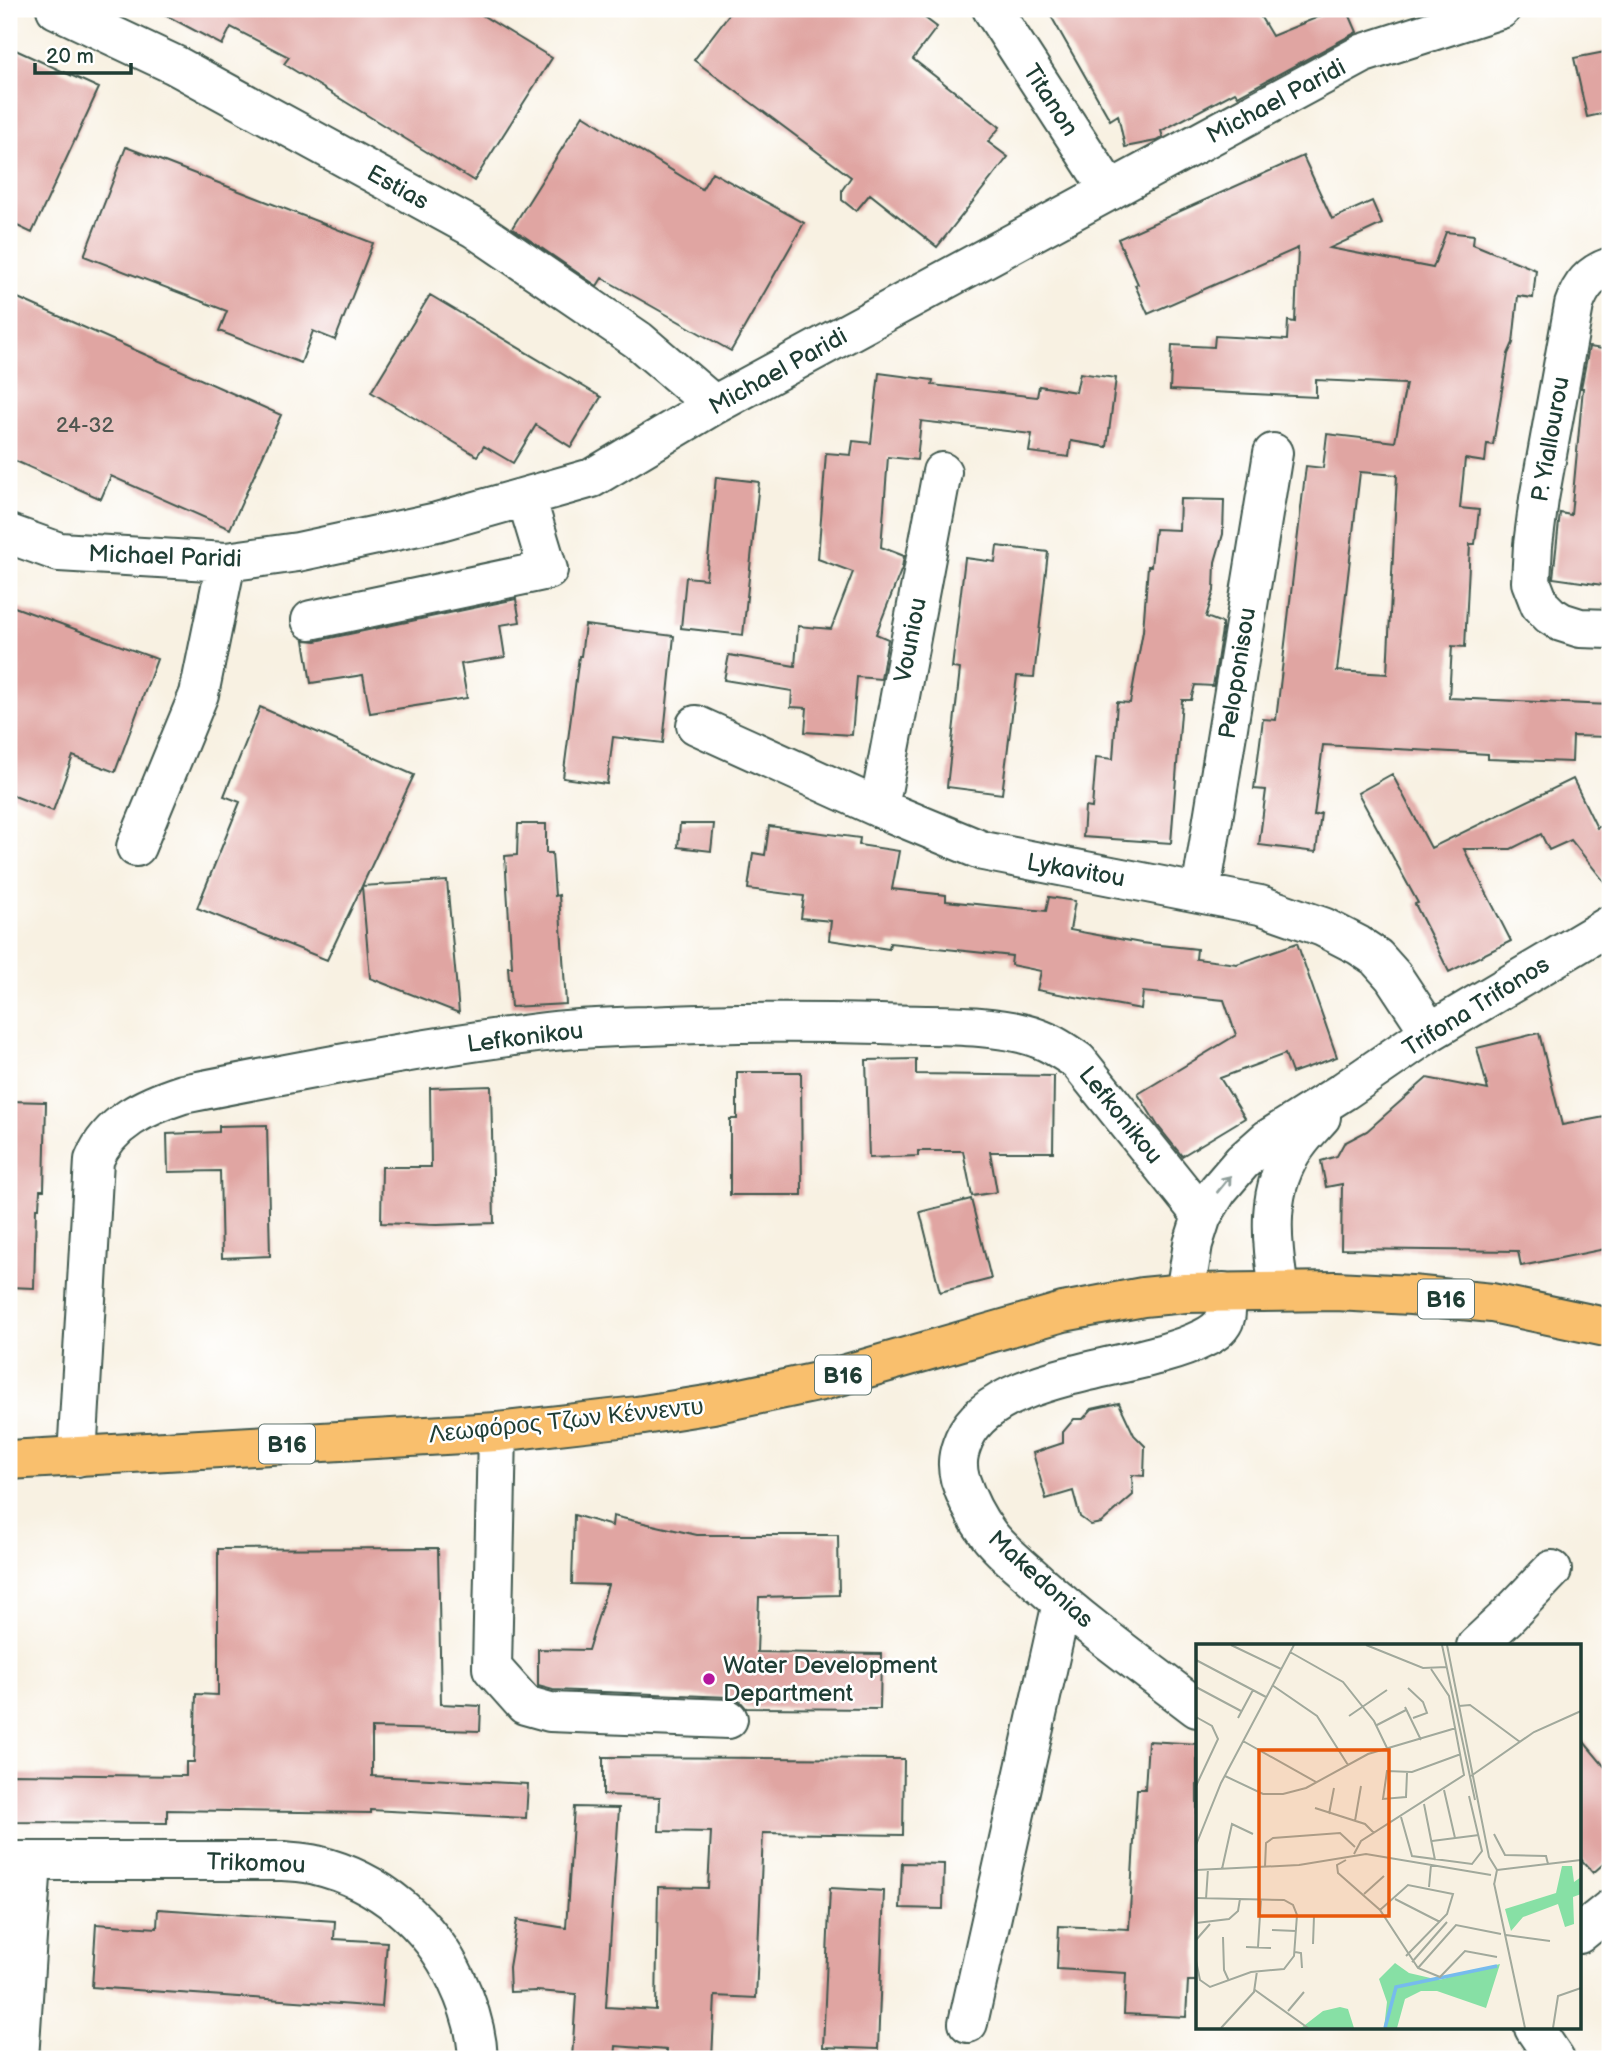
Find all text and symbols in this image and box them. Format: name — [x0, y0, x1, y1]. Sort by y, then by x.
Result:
scale bar — [35, 32, 131, 76]
text: 20 m — [46, 44, 94, 69]
street label: Michael Paridi — [1202, 53, 1351, 150]
street label: Titanon — [1017, 59, 1085, 142]
street label: Estias — [362, 159, 434, 216]
street label: Michael Paridi — [704, 322, 852, 421]
street label: P. Yiallourou — [1525, 374, 1576, 504]
house number: 24-32 — [56, 413, 115, 438]
street label: Michael Paridi — [88, 539, 242, 574]
street label: Vouniou — [888, 595, 933, 685]
street label: Peloponisou — [1213, 605, 1262, 741]
street label: Lykavitou — [1025, 848, 1127, 893]
street label: Trifona Trifonos — [1398, 950, 1555, 1063]
street label: Lefkonikou — [465, 1016, 585, 1059]
street label: Lefkonikou — [1073, 1061, 1169, 1170]
one-way arrow — [1216, 1176, 1231, 1194]
road number: B16 — [1418, 1280, 1474, 1318]
road number: B16 — [815, 1356, 871, 1394]
street label: Λεωφόρος Τζων Κέννεντυ — [427, 1392, 705, 1449]
road number: B16 — [259, 1424, 315, 1464]
street label: Makedonias — [982, 1524, 1099, 1634]
inset map — [1196, 1644, 1580, 2030]
place label: Water Development Department — [723, 1651, 938, 1708]
marker: Water Development Department — [701, 1671, 717, 1687]
street label: Trikomou — [206, 1847, 306, 1880]

